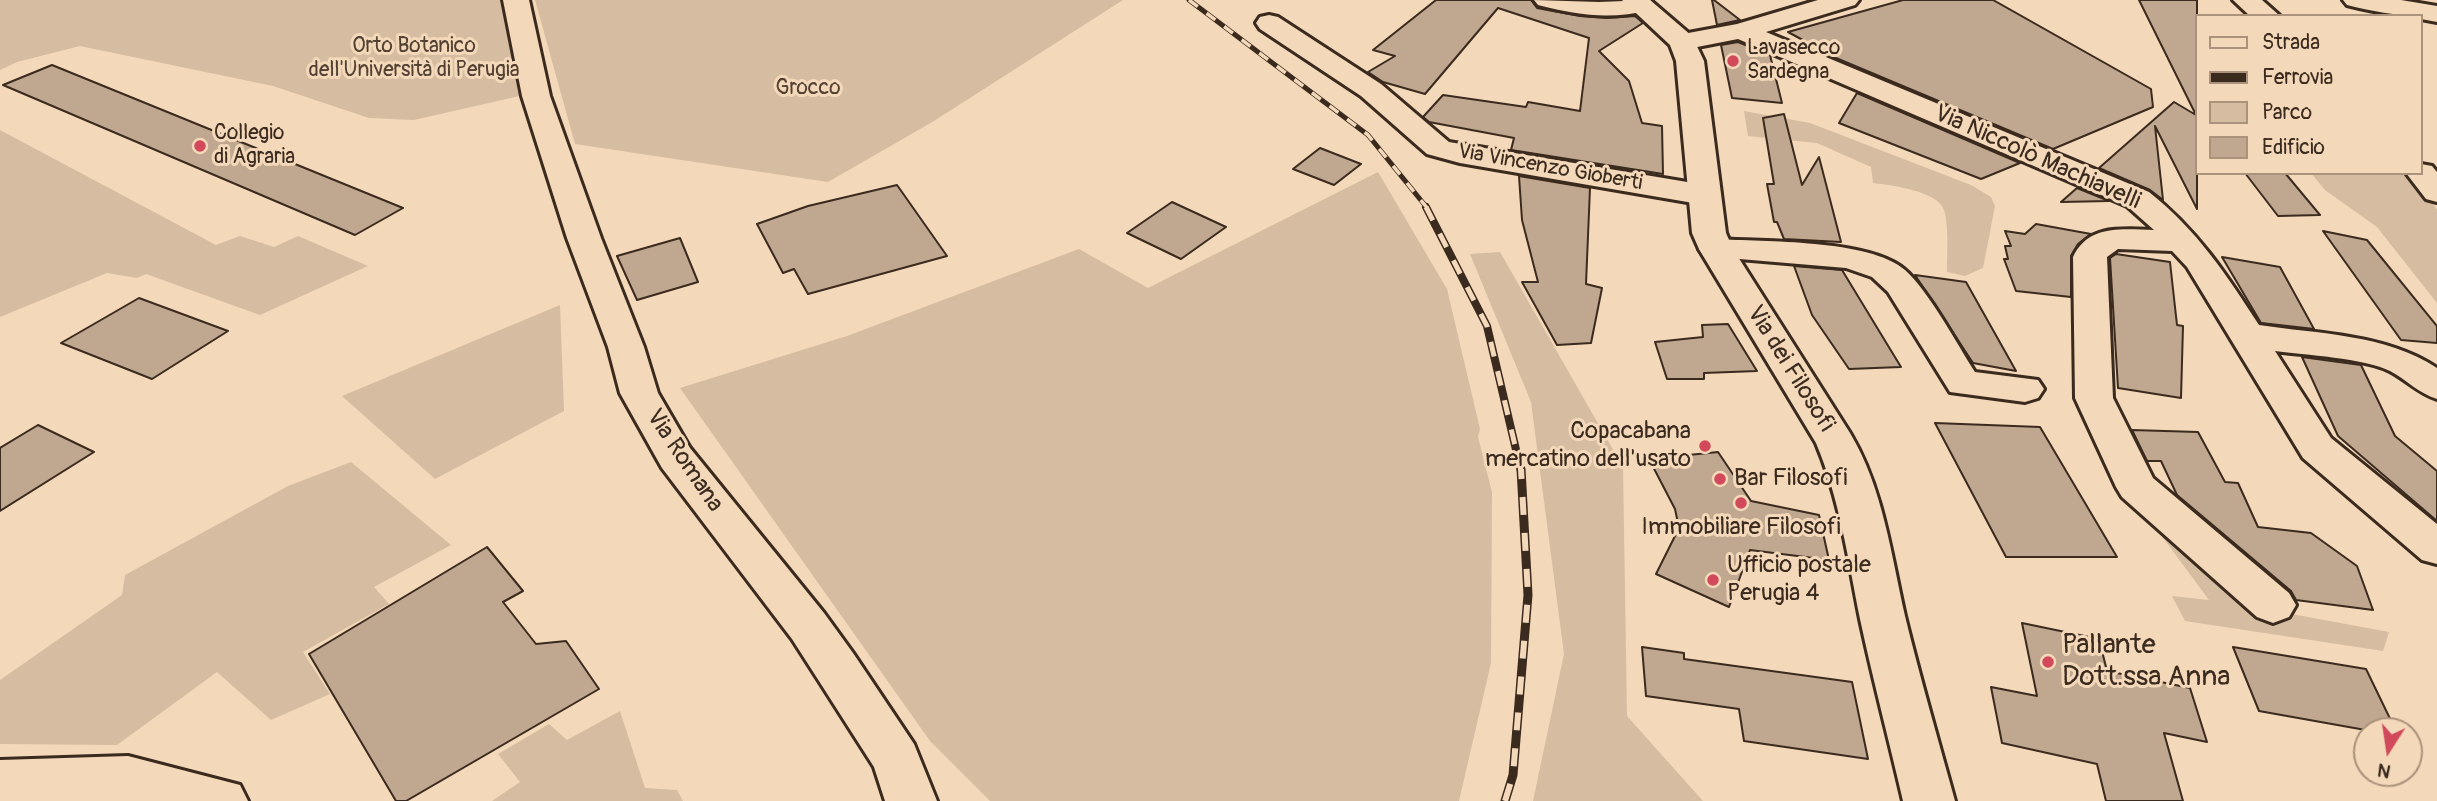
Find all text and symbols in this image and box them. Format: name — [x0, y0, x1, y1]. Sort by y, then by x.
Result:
legend — [2196, 14, 2423, 175]
text: Strada — [2262, 29, 2320, 56]
park label: Orto Botanico dell'Università di Perugia — [309, 34, 519, 84]
place label: Lavasecco Sardegna — [1747, 36, 1840, 86]
marker: Lavasecco Sardegna — [1725, 53, 1741, 69]
text: Ferrovia — [2262, 64, 2333, 91]
park label: Grocco — [776, 76, 840, 102]
text: Parco — [2262, 99, 2312, 126]
street label: Via Niccolò Machiavelli — [1929, 100, 2145, 216]
place label: Collegio di Agraria — [214, 121, 295, 171]
text: Edificio — [2262, 134, 2325, 161]
marker: Collegio di Agraria — [192, 138, 208, 154]
street label: Via Vincenzo Gioberti — [1456, 139, 1644, 197]
street label: Via dei Filosofi — [1740, 301, 1840, 437]
street label: Via Romana — [639, 404, 729, 518]
place label: Copacabana mercatino dell'usato — [1485, 418, 1691, 474]
marker: Copacabana mercatino dell'usato — [1697, 438, 1713, 454]
place label: Bar Filosofi — [1734, 465, 1847, 493]
marker: Bar Filosofi — [1712, 471, 1728, 487]
marker: Immobiliare Filosofi — [1733, 495, 1749, 511]
place label: Immobiliare Filosofi — [1641, 514, 1841, 542]
place label: Ufficio postale Perugia 4 — [1727, 552, 1871, 608]
marker: Ufficio postale Perugia 4 — [1705, 572, 1721, 588]
place label: Pallante Dott.ssa Anna — [2062, 629, 2230, 695]
marker: Pallante Dott.ssa Anna — [2040, 654, 2056, 670]
north arrow — [2353, 717, 2423, 787]
text: N — [2375, 758, 2393, 784]

